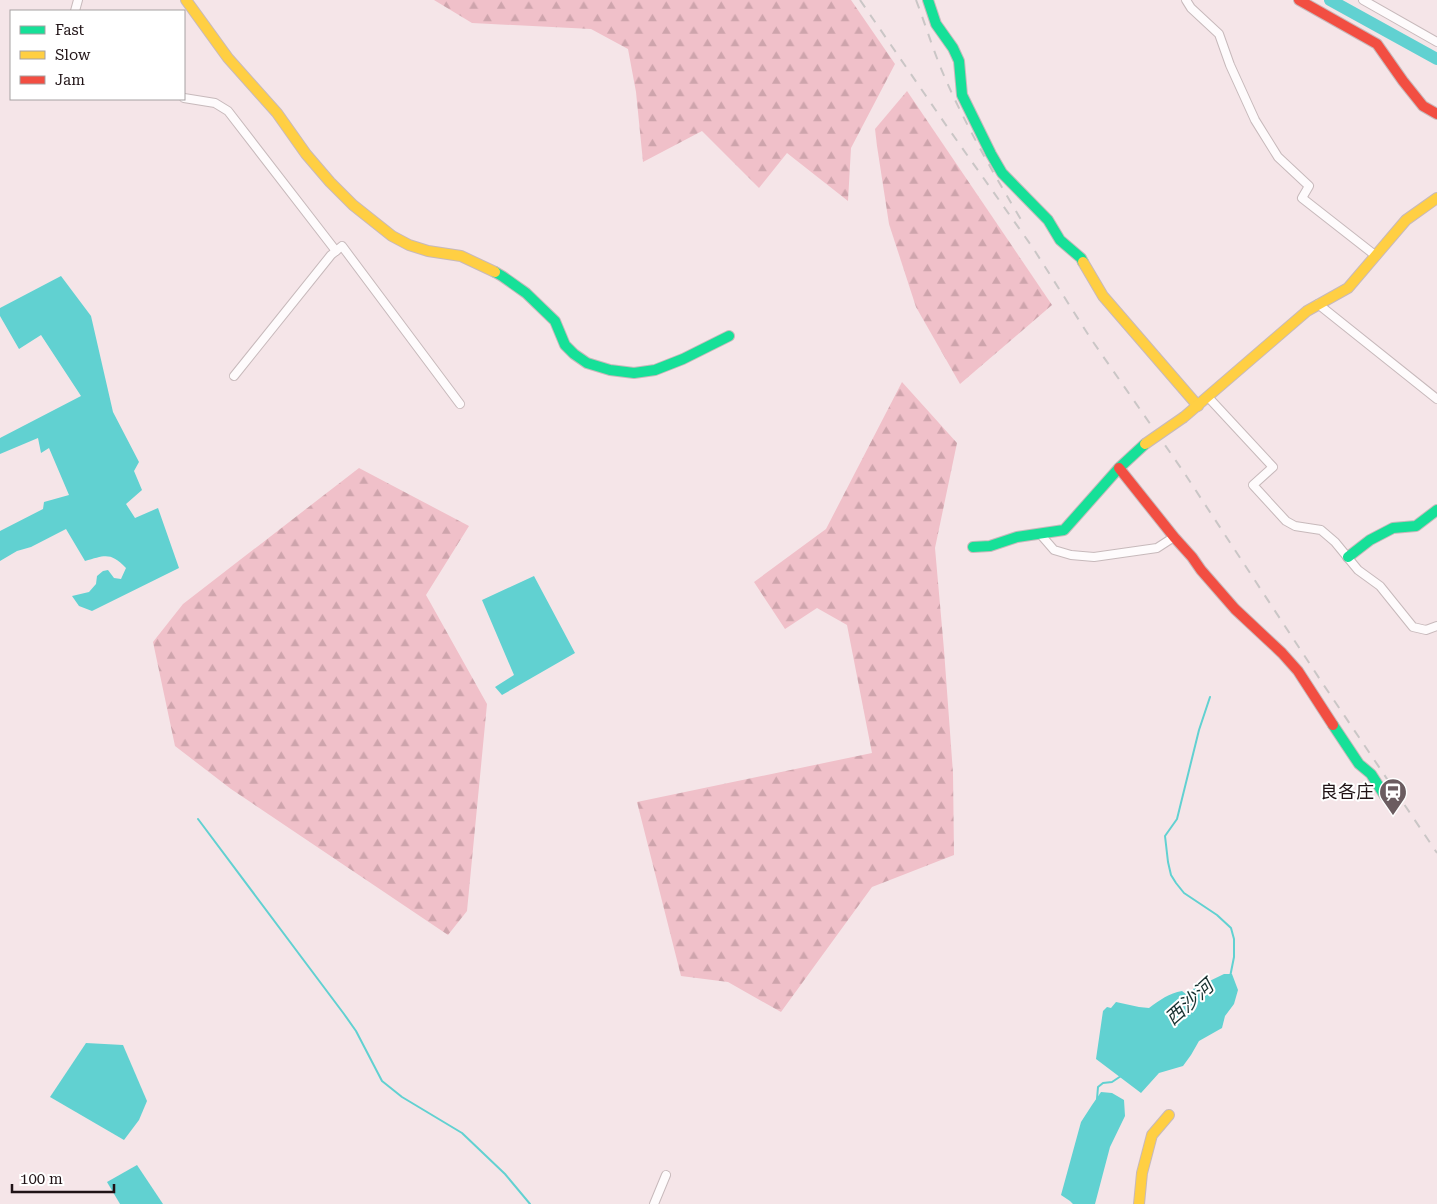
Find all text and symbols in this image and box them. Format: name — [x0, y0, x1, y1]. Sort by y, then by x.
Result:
legend — [10, 10, 185, 100]
text: Fast — [55, 21, 85, 39]
text: Slow — [55, 46, 91, 64]
text: Jam — [55, 71, 85, 89]
station icon: 良各庄 — [1378, 777, 1408, 816]
place label: 良各庄 — [1320, 781, 1374, 802]
water label: 西沙河 — [1160, 972, 1221, 1030]
scale bar — [12, 1162, 115, 1194]
text: 100 m — [20, 1170, 63, 1188]

